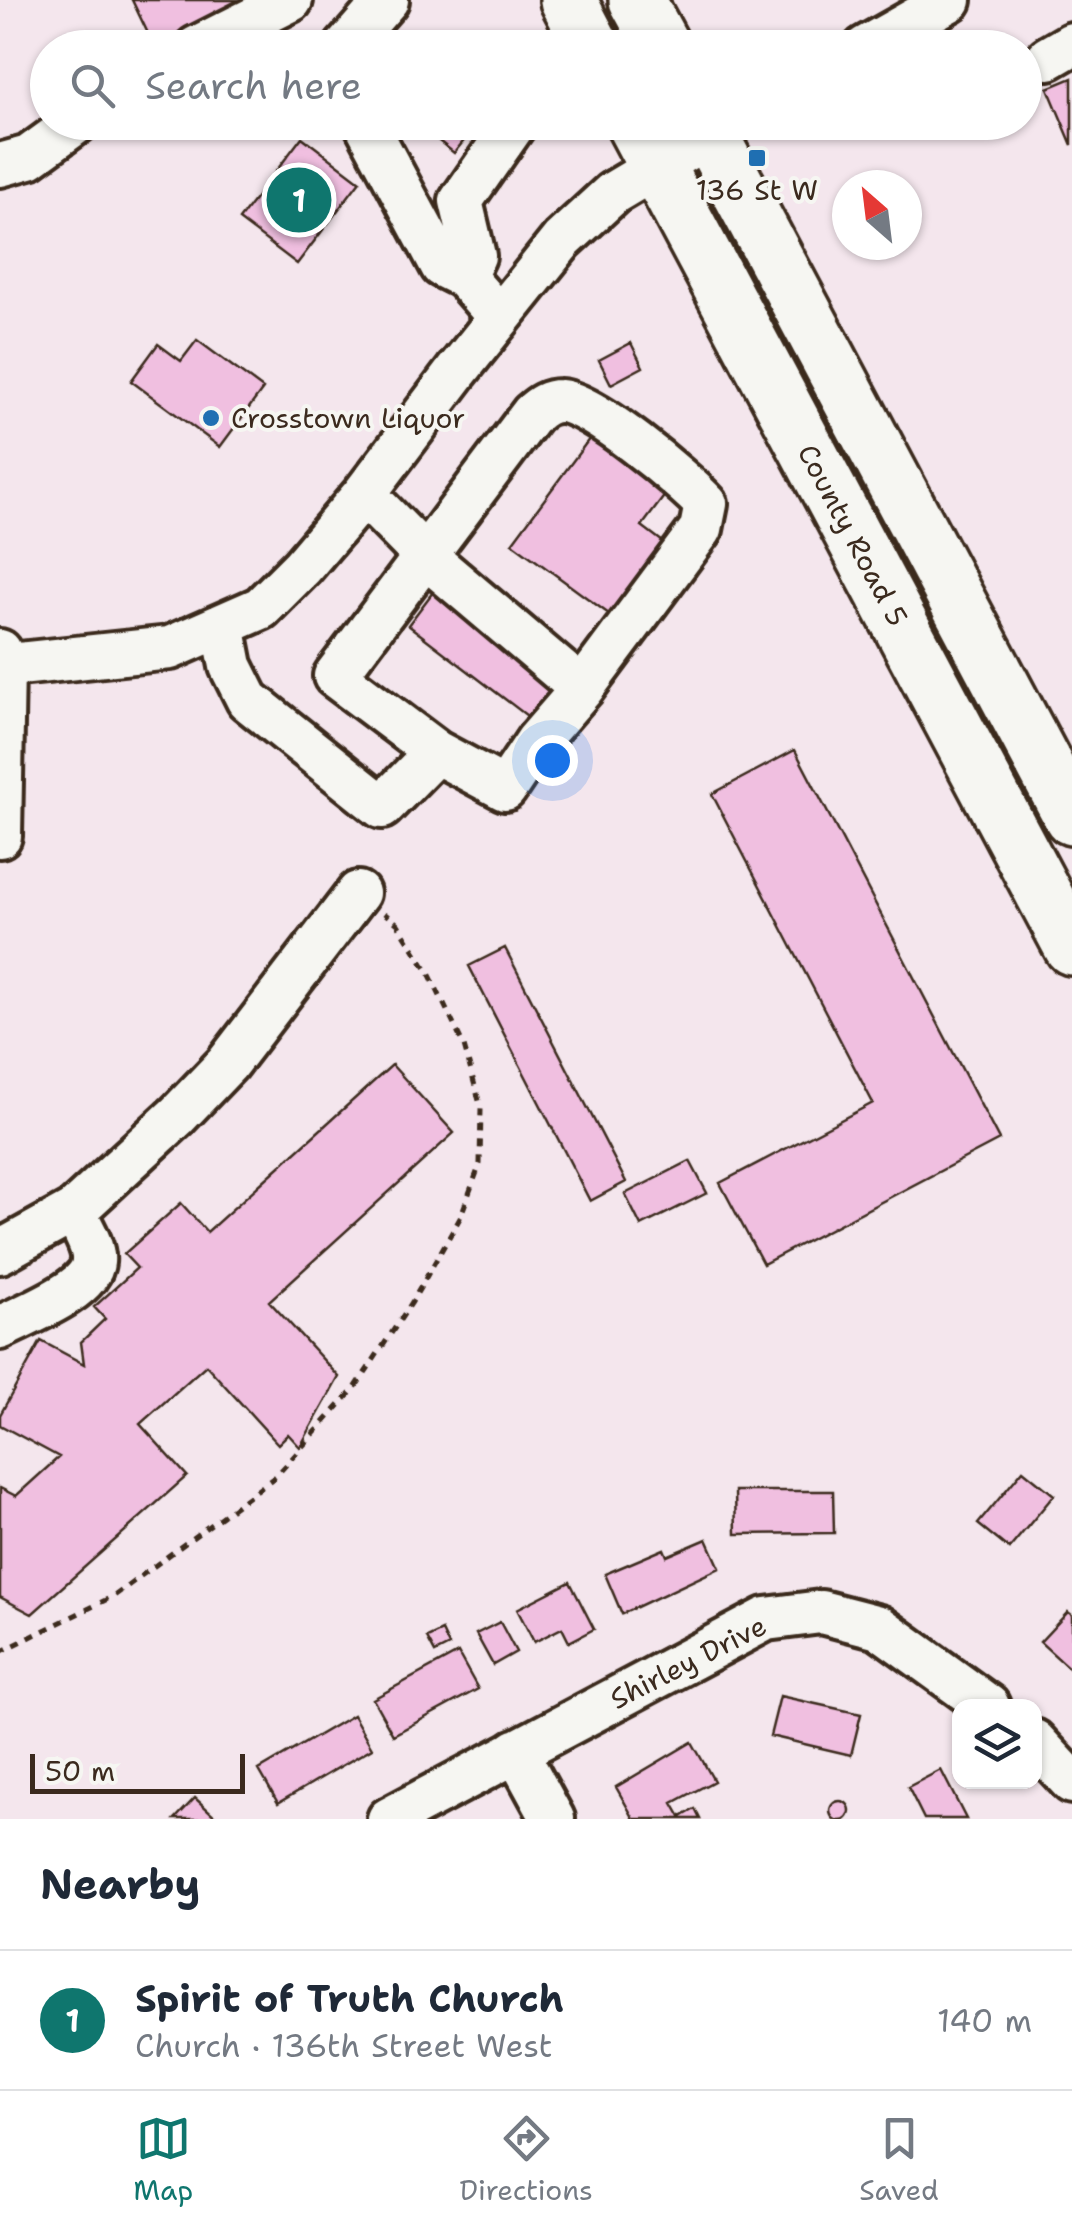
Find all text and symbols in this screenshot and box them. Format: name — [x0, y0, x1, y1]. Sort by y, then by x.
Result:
search box — [30, 30, 1042, 140]
icon: search — [65, 58, 120, 113]
text: Search here — [145, 60, 362, 111]
marker: 136 St W — [746, 147, 768, 169]
pin: 1 — [266, 162, 332, 238]
north arrow — [832, 170, 922, 260]
place label: 136 St W — [696, 171, 818, 209]
place label: Crosstown Liquor — [231, 399, 465, 437]
marker: Crosstown Liquor — [200, 407, 222, 429]
street label: County Road 5 — [789, 437, 917, 633]
your location — [527, 735, 578, 786]
street label: Shirley Drive — [603, 1606, 773, 1718]
map controls — [952, 1699, 1042, 1789]
button: layers — [952, 1699, 1042, 1789]
scale bar — [30, 1749, 245, 1794]
text: 50 m — [45, 1752, 115, 1790]
text: Nearby — [40, 1856, 200, 1912]
text: Spirit of Truth Church — [135, 1973, 564, 2024]
text: 1 — [65, 1999, 80, 2042]
text: 140 m — [937, 1999, 1032, 2042]
text: Church · 136th Street West — [135, 2024, 553, 2067]
tab: Map — [133, 2111, 193, 2209]
tab: Directions — [460, 2111, 593, 2209]
tab: Saved — [859, 2111, 939, 2209]

